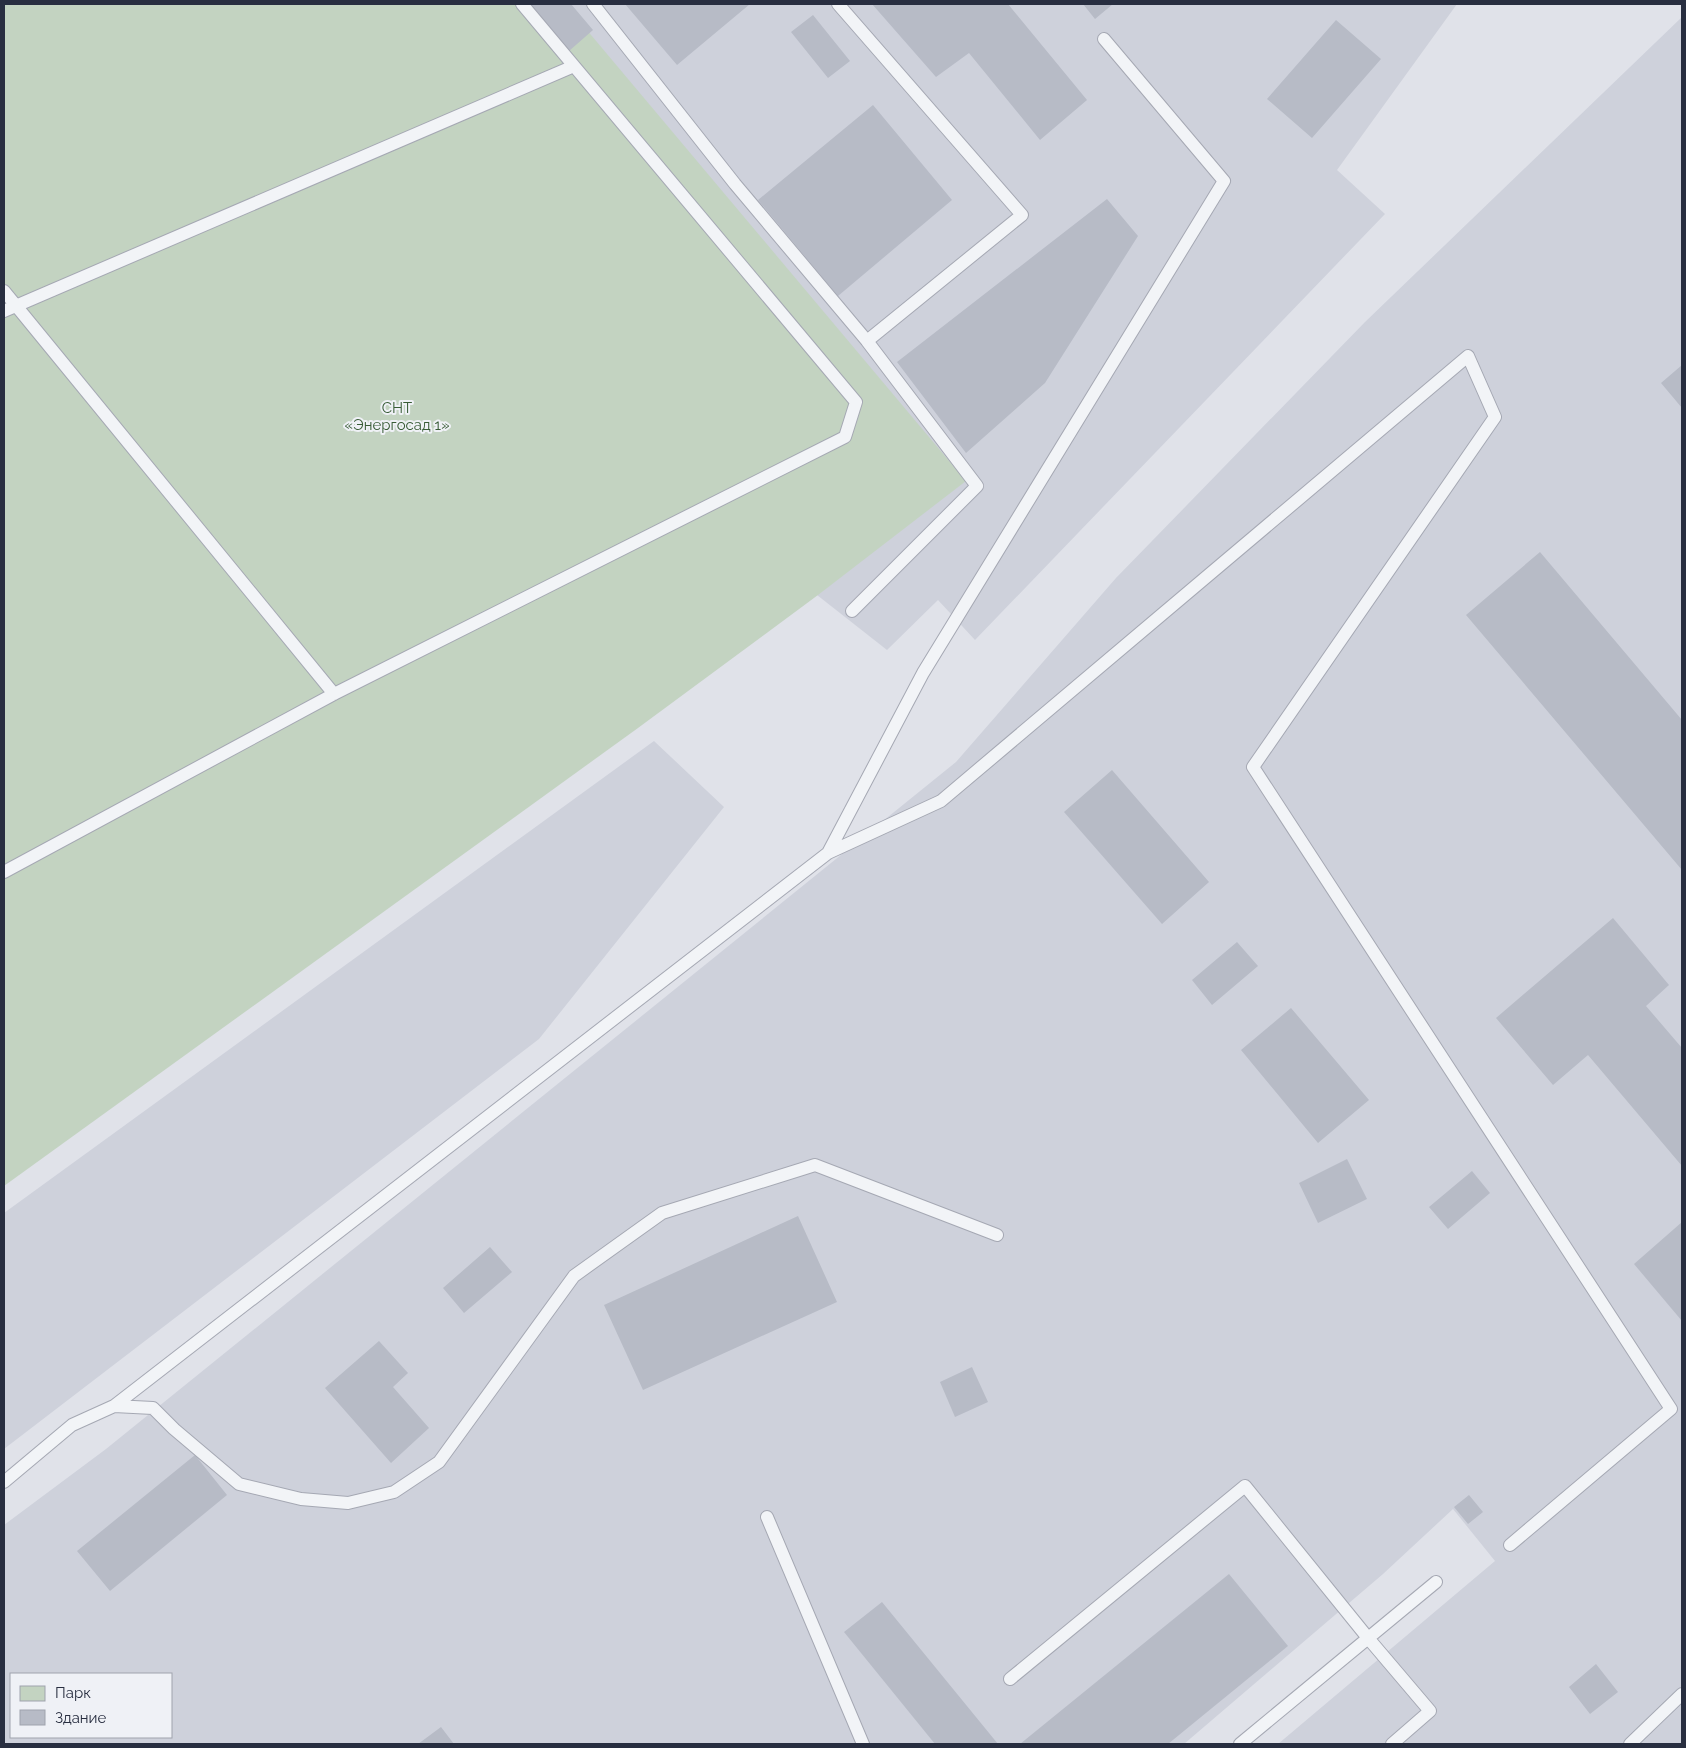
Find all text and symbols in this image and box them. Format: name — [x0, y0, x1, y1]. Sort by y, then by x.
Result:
park label: СНТ «Энергосад 1» — [344, 399, 450, 434]
legend — [10, 1673, 172, 1738]
text: Парк — [55, 1684, 91, 1702]
text: Здание — [55, 1709, 107, 1727]

